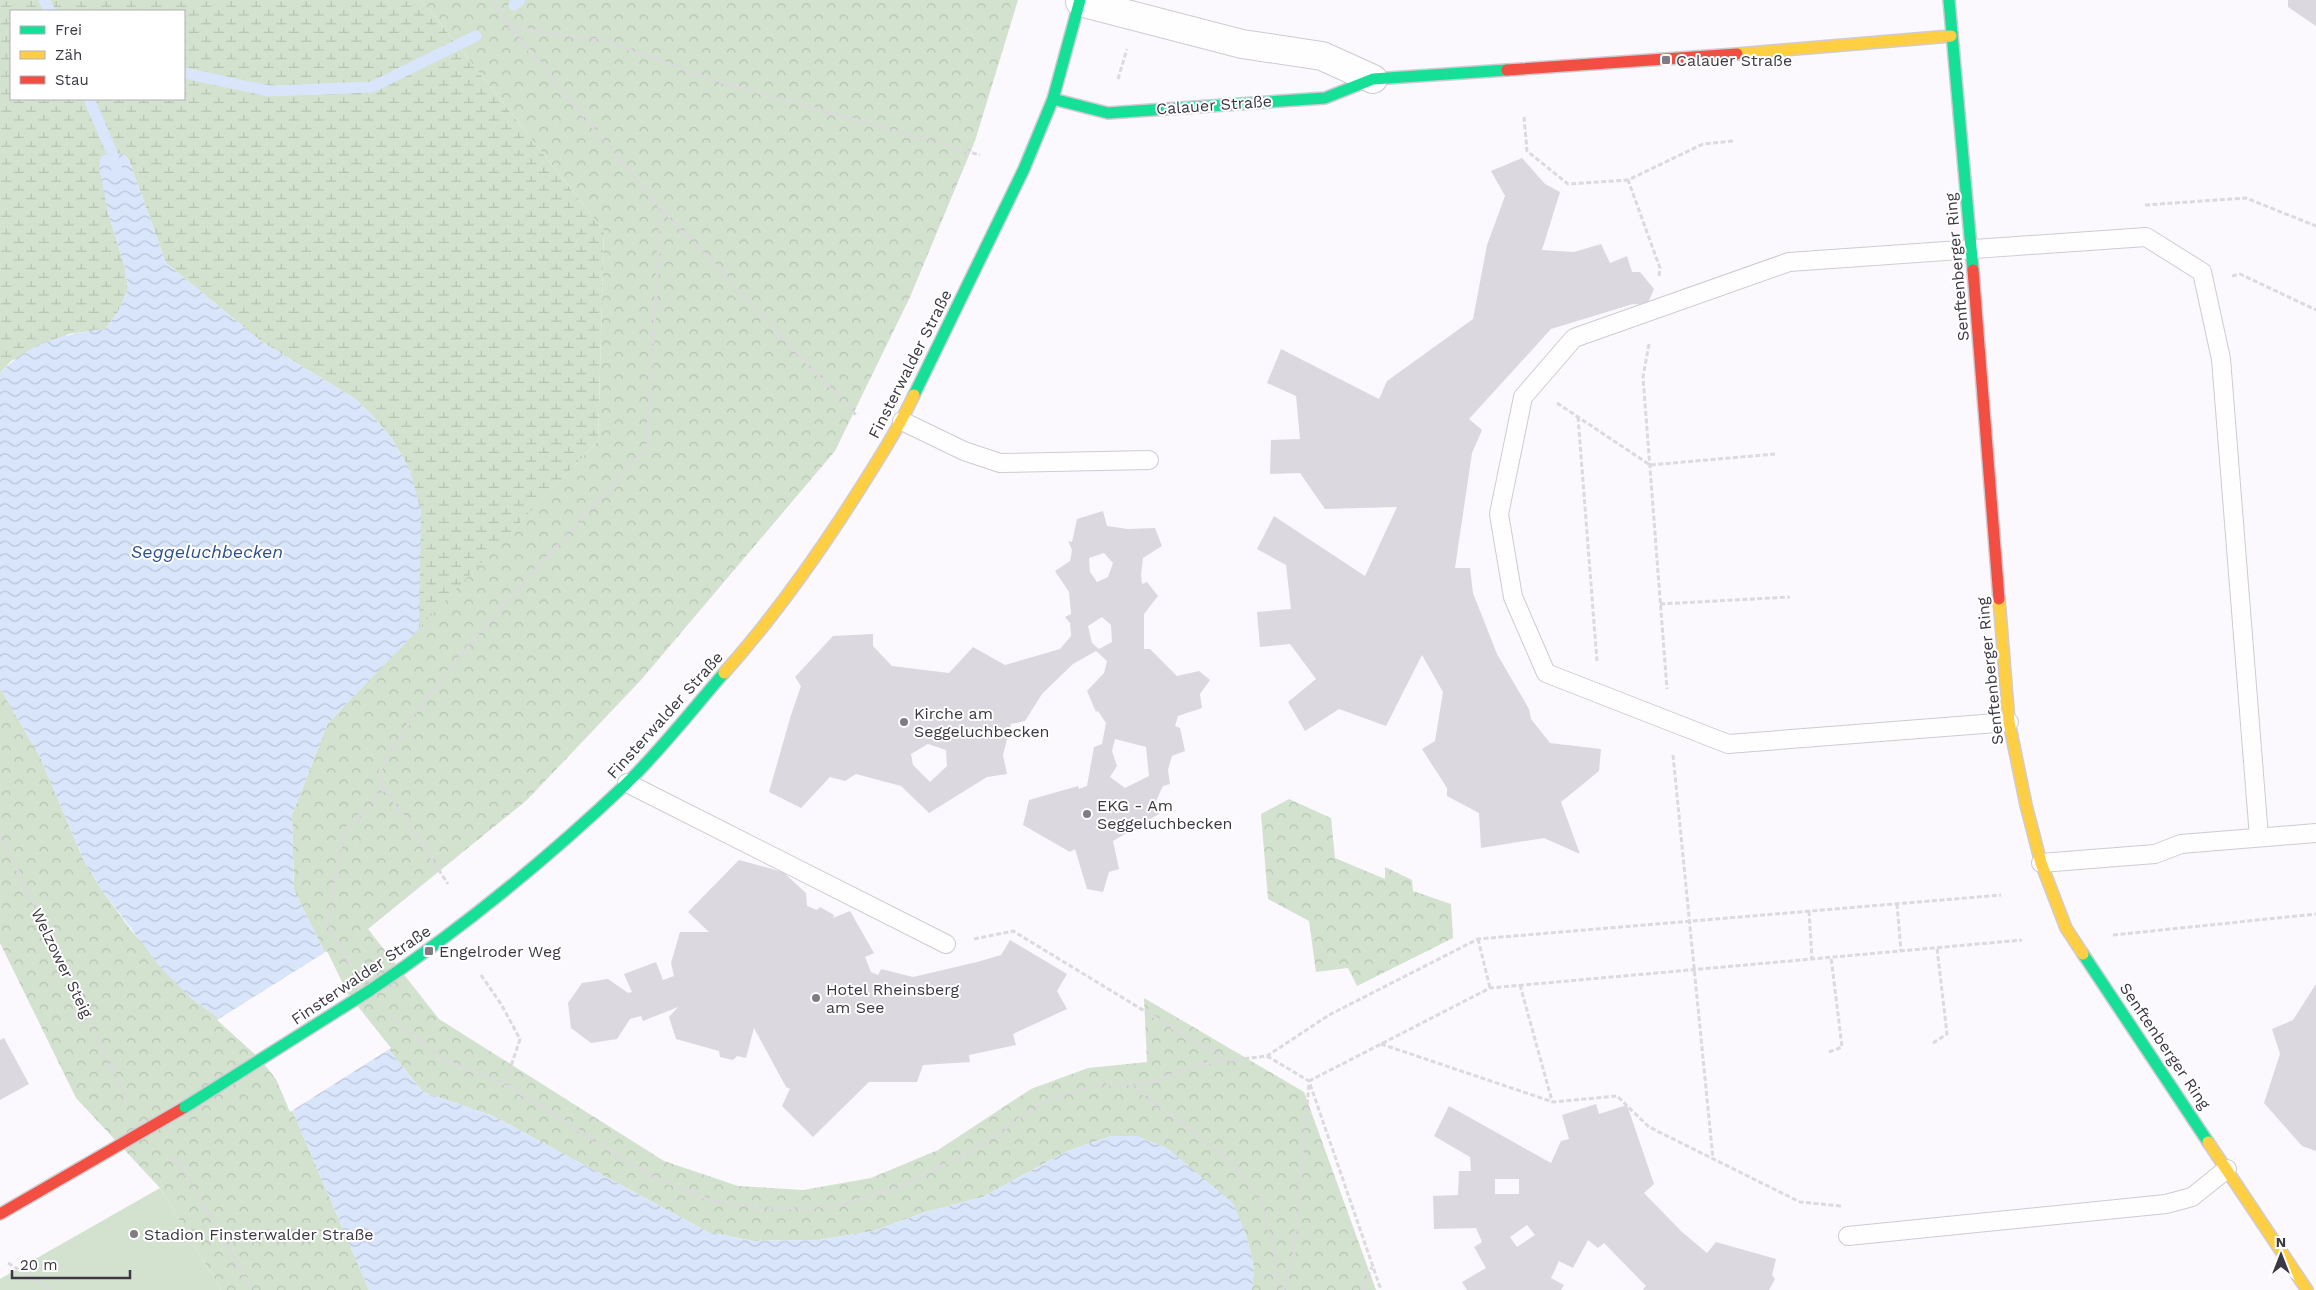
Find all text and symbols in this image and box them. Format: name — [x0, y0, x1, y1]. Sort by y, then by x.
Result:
legend — [10, 10, 185, 100]
text: Frei — [55, 21, 82, 39]
text: Zäh — [55, 46, 82, 64]
place label: Calauer Straße — [1676, 51, 1792, 70]
marker: Calauer Straße — [1660, 54, 1672, 66]
text: Stau — [55, 71, 89, 89]
street label: Calauer Straße — [1155, 91, 1273, 119]
street label: Senftenberger Ring — [1941, 192, 1973, 342]
street label: Finsterwalder Straße — [864, 286, 956, 442]
water label: Seggeluchbecken — [131, 541, 283, 562]
street label: Senftenberger Ring — [1973, 596, 2007, 746]
street label: Finsterwalder Straße — [603, 648, 727, 782]
place label: Kirche am Seggeluchbecken — [914, 704, 1050, 741]
marker: Kirche am Seggeluchbecken — [898, 716, 910, 728]
place label: EKG - Am Seggeluchbecken — [1097, 796, 1233, 833]
marker: EKG - Am Seggeluchbecken — [1081, 808, 1093, 820]
street label: Welzower Steig — [27, 905, 97, 1021]
street label: Finsterwalder Straße — [288, 921, 434, 1029]
place label: Engelroder Weg — [439, 942, 561, 961]
marker: Engelroder Weg — [423, 945, 435, 957]
street label: Senftenberger Ring — [2116, 979, 2215, 1113]
place label: Hotel Rheinsberg am See — [826, 980, 959, 1017]
marker: Hotel Rheinsberg am See — [810, 992, 822, 1004]
place label: Stadion Finsterwalder Straße — [144, 1225, 374, 1244]
marker: Stadion Finsterwalder Straße — [128, 1228, 140, 1240]
north arrow — [2256, 1230, 2306, 1280]
text: N — [2276, 1234, 2286, 1250]
scale bar — [12, 1248, 130, 1280]
text: 20 m — [20, 1256, 58, 1274]

